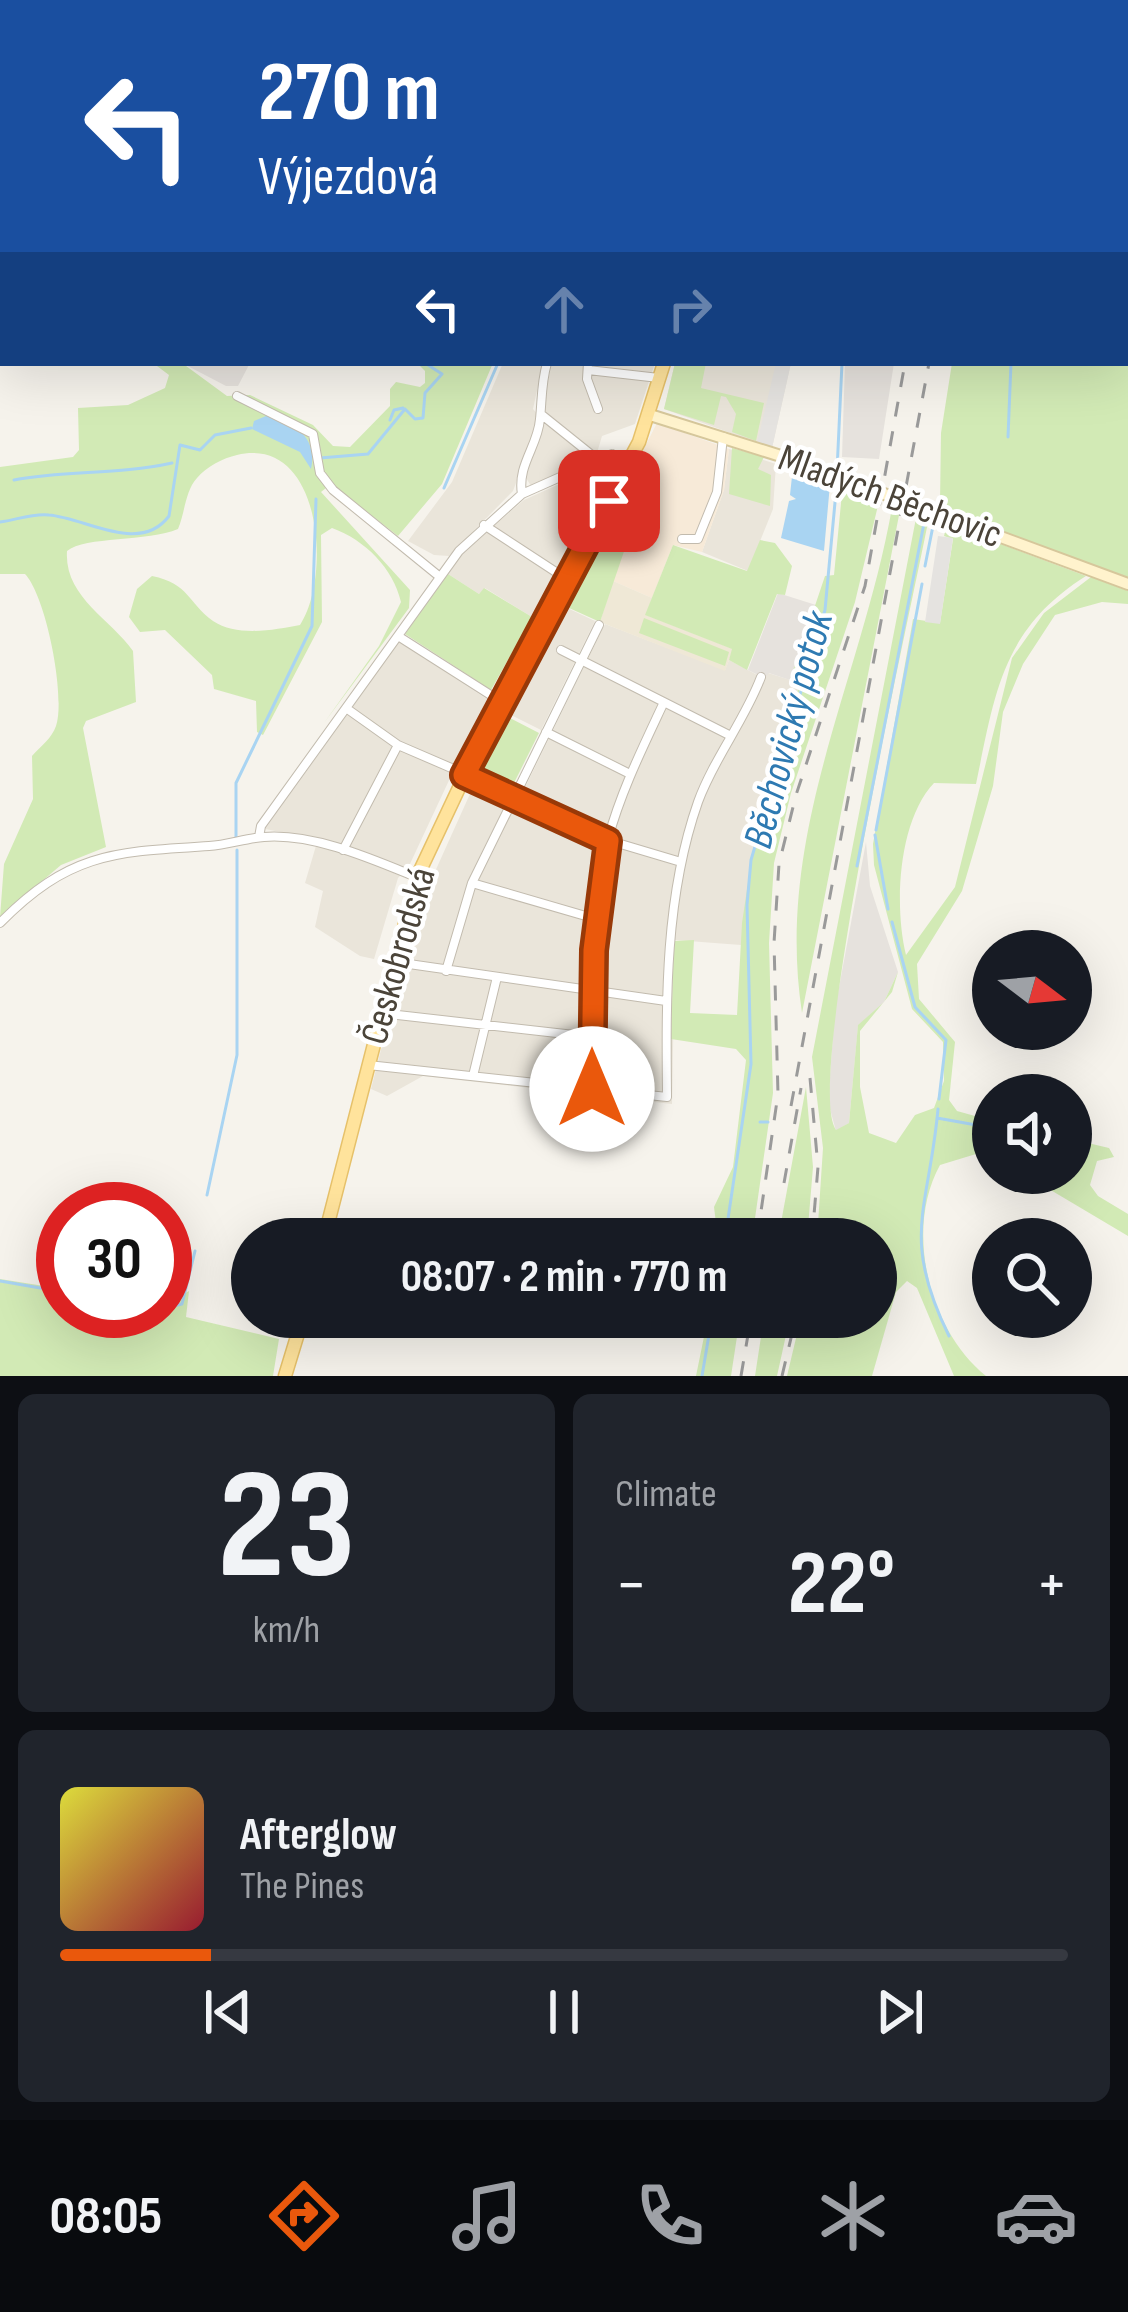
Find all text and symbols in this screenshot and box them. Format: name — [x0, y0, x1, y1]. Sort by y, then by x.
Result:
text: 270 m — [258, 43, 440, 144]
icon: left — [60, 48, 216, 204]
text: Výjezdová — [258, 145, 439, 210]
icon: left — [405, 276, 471, 342]
icon: ahead — [531, 276, 597, 342]
icon: right — [657, 276, 723, 342]
street label: Mladých Běchovic — [772, 435, 1008, 559]
pin — [558, 450, 660, 552]
icon: arrive — [576, 468, 642, 534]
water label: Běchovický potok — [733, 605, 845, 854]
street label: Českobrodská — [351, 862, 447, 1050]
north arrow — [972, 930, 1092, 1050]
map controls — [972, 930, 1092, 1338]
position arrow — [529, 1026, 655, 1152]
button: sound — [972, 1074, 1092, 1194]
speed limit sign: 30 — [36, 1182, 192, 1338]
button: search — [972, 1218, 1092, 1338]
text: 08:07 · 2 min · 770 m — [401, 1250, 727, 1305]
text: 23 — [217, 1435, 356, 1622]
text: Climate — [615, 1471, 717, 1518]
text: 22° — [788, 1531, 895, 1639]
text: − — [615, 1546, 647, 1625]
text: + — [1036, 1546, 1068, 1625]
text: km/h — [253, 1607, 320, 1654]
text: Afterglow — [240, 1808, 397, 1863]
text: The Pines — [240, 1863, 364, 1910]
icon: previous — [195, 1979, 261, 2045]
icon: pause — [531, 1979, 597, 2045]
icon: next — [867, 1979, 933, 2045]
icon: directions — [262, 2174, 346, 2258]
icon: music — [445, 2174, 529, 2258]
icon: phone — [628, 2174, 712, 2258]
icon: climate — [811, 2174, 895, 2258]
icon: car — [994, 2174, 1078, 2258]
text: 08:05 — [50, 2184, 162, 2249]

